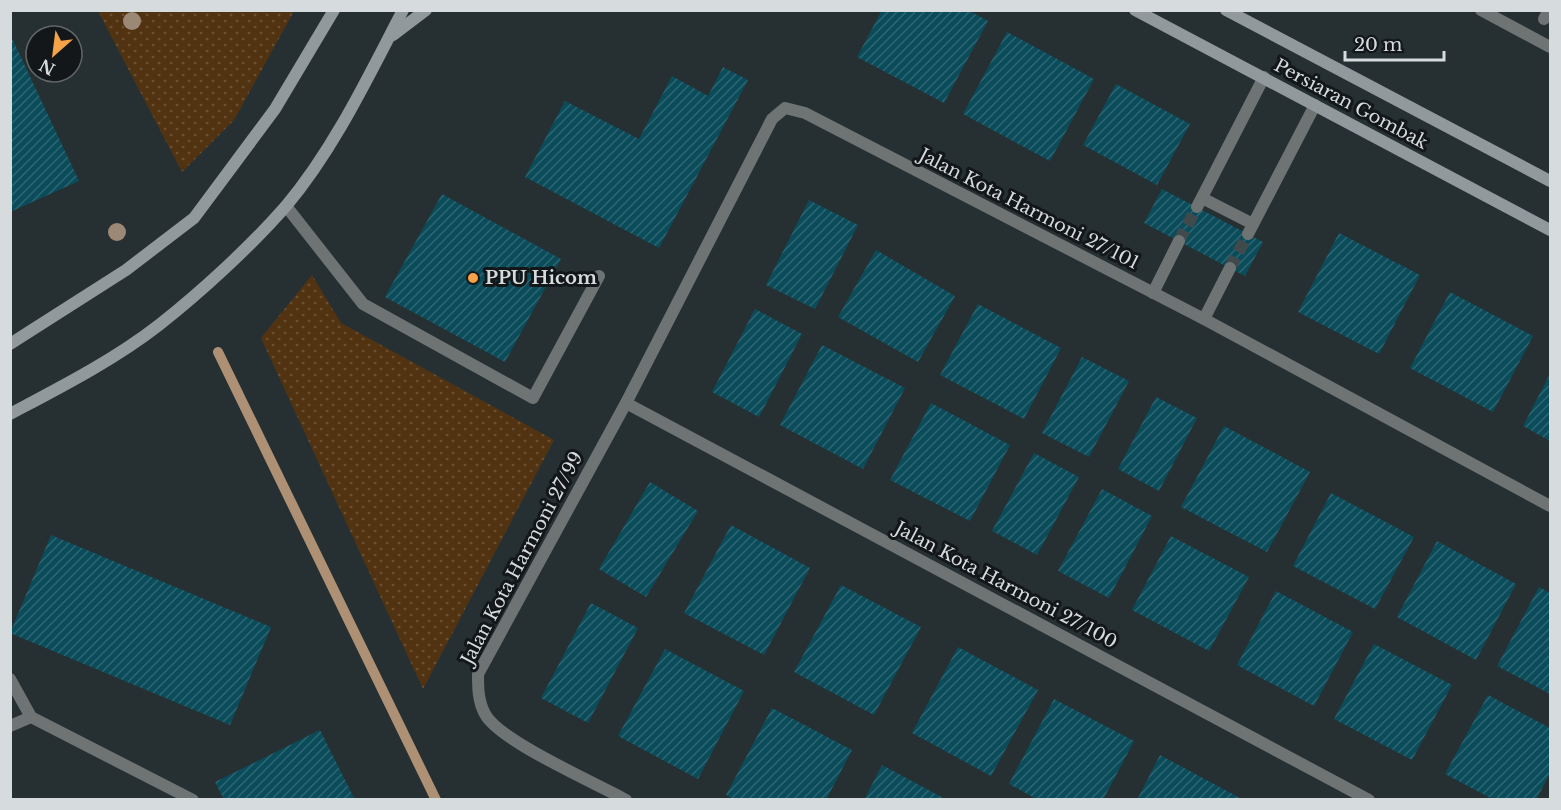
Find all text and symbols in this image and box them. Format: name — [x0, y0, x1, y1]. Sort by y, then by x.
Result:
north arrow — [24, 24, 84, 84]
scale bar — [1345, 24, 1444, 62]
text: 20 m — [1354, 34, 1402, 56]
street label: Persiaran Gombak — [1270, 54, 1432, 154]
text: N — [36, 55, 58, 80]
street label: Jalan Kota Harmoni 27/101 — [914, 143, 1143, 274]
place label: PPU Hicom — [485, 267, 597, 289]
marker: PPU Hicom — [466, 271, 480, 285]
street label: Jalan Kota Harmoni 27/99 — [455, 448, 588, 670]
street label: Jalan Kota Harmoni 27/100 — [889, 516, 1121, 653]

